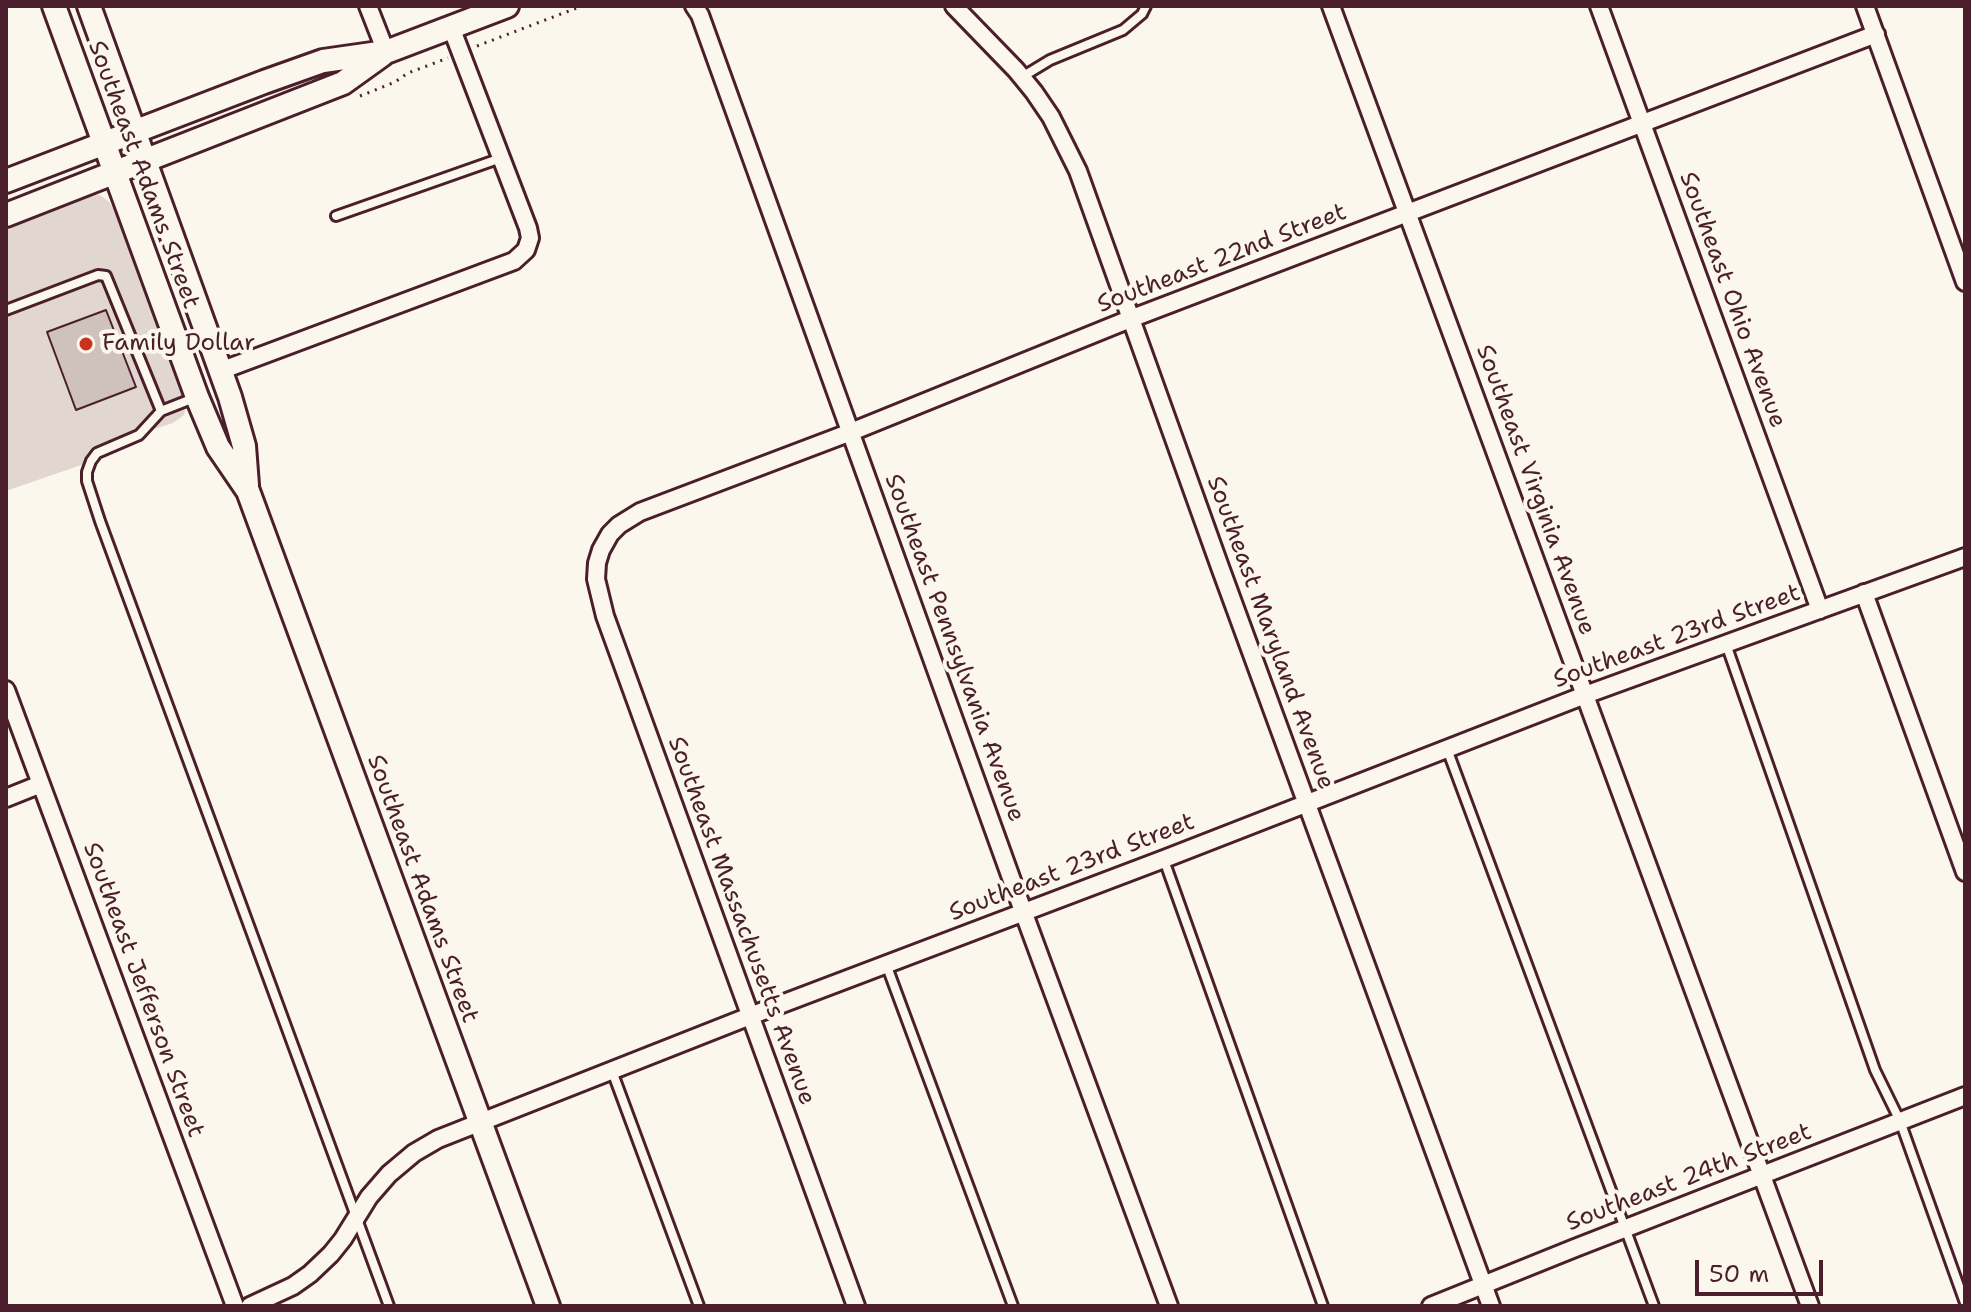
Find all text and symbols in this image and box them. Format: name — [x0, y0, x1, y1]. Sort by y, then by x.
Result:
street label: Southeast Adams Street — [81, 37, 205, 313]
street label: Southeast Ohio Avenue — [1672, 168, 1792, 432]
street label: Southeast 22nd Street — [1093, 198, 1351, 320]
place label: Family Dollar — [102, 330, 255, 358]
marker: Family Dollar — [77, 335, 95, 353]
street label: Southeast Virginia Avenue — [1469, 341, 1601, 639]
street label: Southeast Pennsylvania Avenue — [878, 470, 1030, 826]
street label: Southeast Maryland Avenue — [1200, 472, 1340, 794]
street label: Southeast 23rd Street — [1550, 579, 1804, 695]
street label: Southeast Massachusetts Avenue — [661, 733, 821, 1109]
street label: Southeast Adams Street — [360, 751, 484, 1027]
street label: Southeast 23rd Street — [945, 808, 1199, 928]
street label: Southeast Jefferson Street — [76, 839, 210, 1141]
street label: Southeast 24th Street — [1562, 1118, 1816, 1238]
scale bar — [1699, 1244, 1827, 1294]
text: 50 m — [1709, 1258, 1769, 1290]

